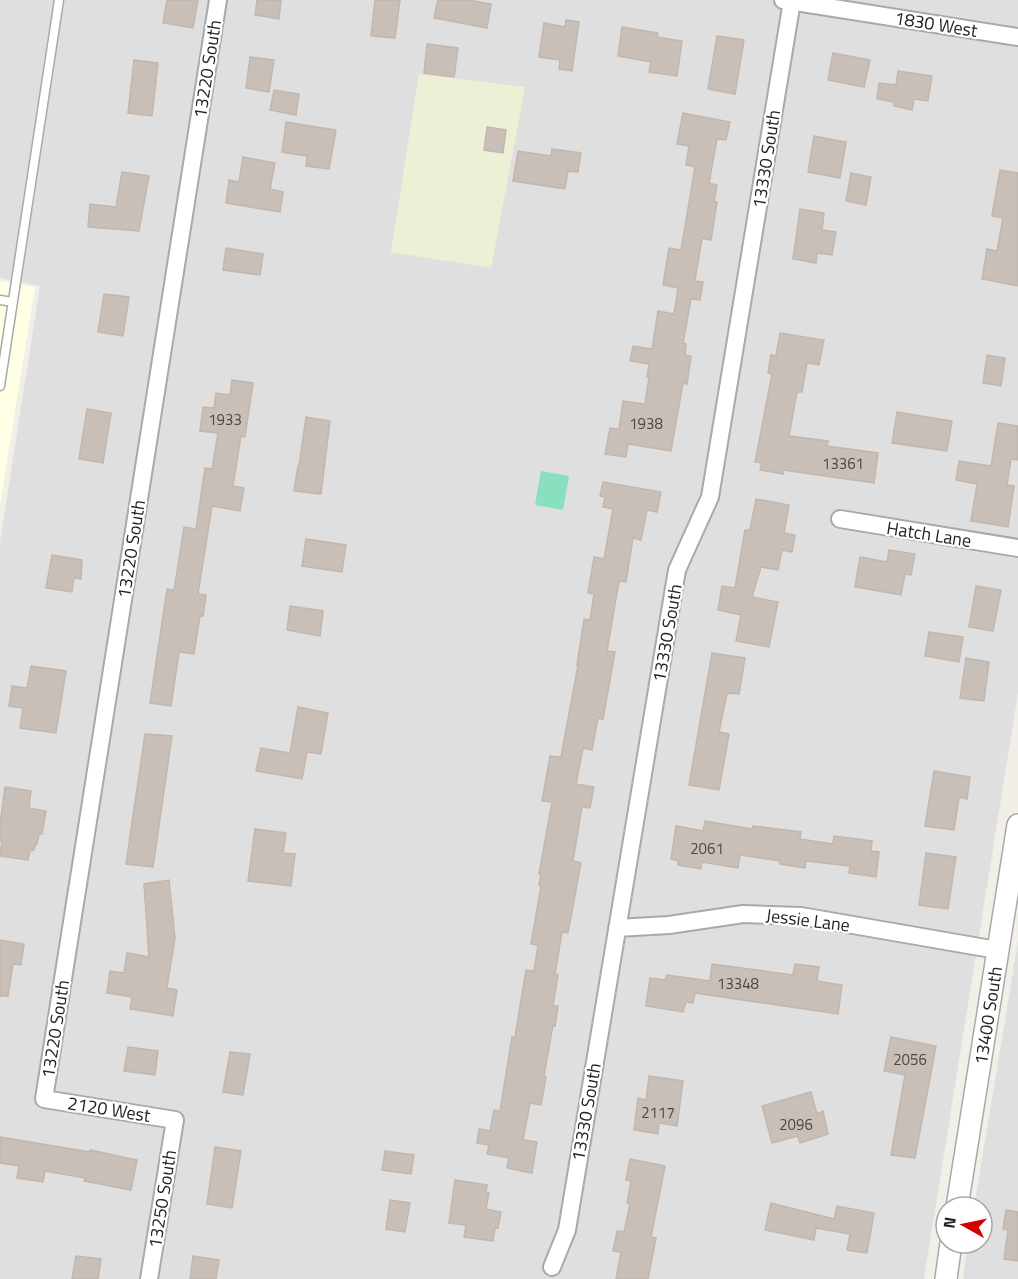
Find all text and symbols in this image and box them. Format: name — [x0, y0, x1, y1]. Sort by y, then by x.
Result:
street label: 1830 West — [893, 4, 980, 44]
street label: 13220 South — [186, 18, 228, 120]
street label: 13330 South — [745, 108, 787, 210]
house number: 1933 — [208, 408, 242, 431]
house number: 1938 — [629, 412, 663, 435]
house number: 13361 — [822, 452, 864, 475]
street label: 13220 South — [110, 498, 152, 600]
street label: Hatch Lane — [885, 514, 973, 554]
street label: 13330 South — [645, 582, 689, 684]
house number: 2061 — [690, 837, 724, 860]
street label: Jessie Lane — [764, 901, 852, 939]
street label: 13400 South — [966, 964, 1009, 1067]
house number: 13348 — [717, 972, 759, 995]
street label: 13220 South — [34, 978, 76, 1080]
house number: 2056 — [893, 1048, 927, 1071]
street label: 13330 South — [564, 1061, 608, 1163]
street label: 2120 West — [66, 1089, 153, 1129]
house number: 2117 — [641, 1101, 675, 1124]
house number: 2096 — [779, 1113, 813, 1136]
street label: 13250 South — [141, 1148, 183, 1250]
north arrow — [934, 1195, 994, 1255]
text: N — [936, 1215, 962, 1230]

